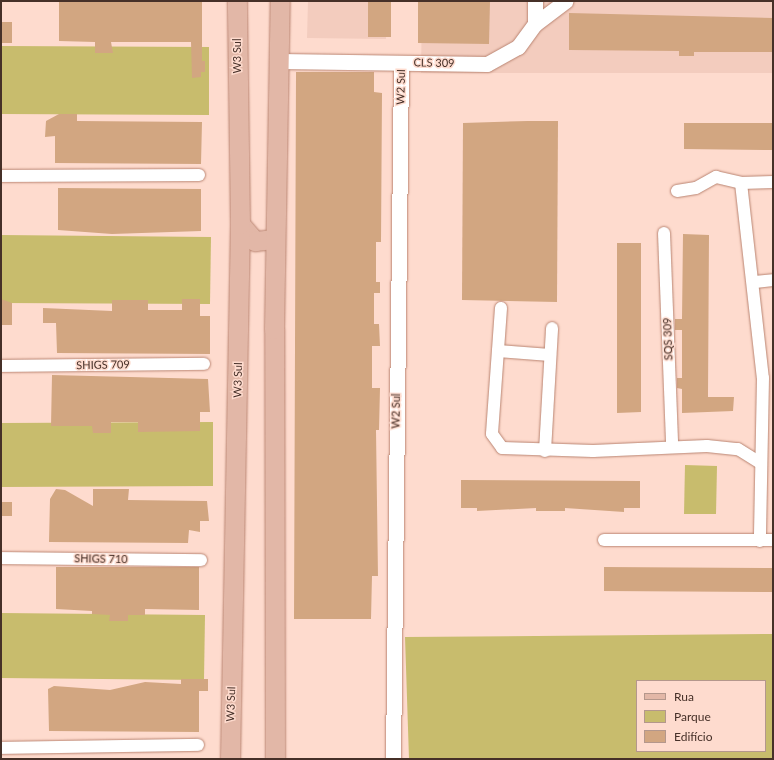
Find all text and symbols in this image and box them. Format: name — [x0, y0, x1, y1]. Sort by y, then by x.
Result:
street label: W3 Sul — [230, 38, 244, 74]
street label: CLS 309 — [413, 56, 455, 70]
street label: W2 Sul — [394, 69, 408, 105]
street label: SQS 309 — [661, 317, 675, 361]
street label: SHIGS 709 — [76, 358, 130, 372]
street label: W3 Sul — [231, 362, 245, 398]
street label: W2 Sul — [389, 393, 403, 429]
street label: SHIGS 710 — [74, 552, 128, 566]
legend — [636, 680, 766, 752]
street label: W3 Sul — [224, 686, 238, 722]
text: Rua — [674, 689, 694, 704]
text: Parque — [674, 709, 711, 724]
text: Edifício — [674, 729, 713, 744]

